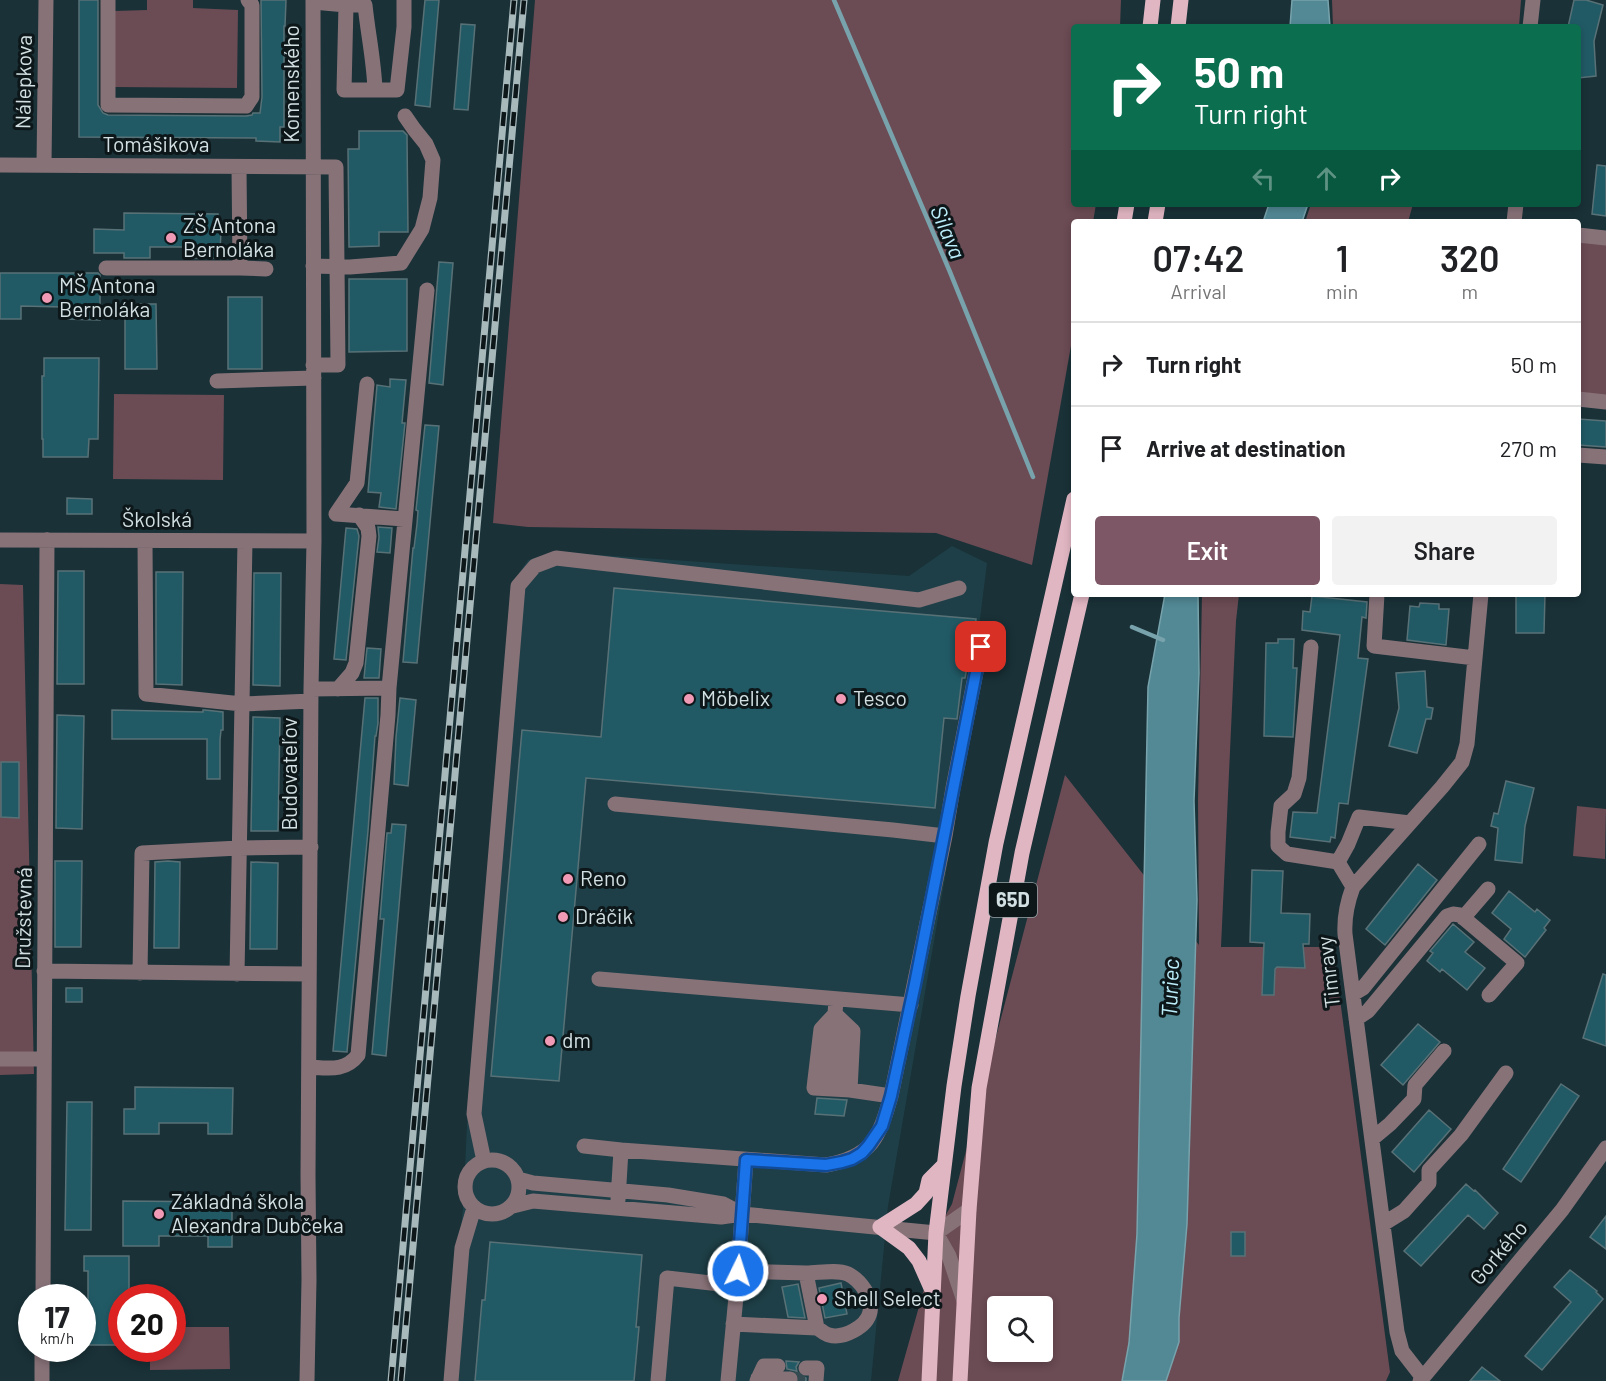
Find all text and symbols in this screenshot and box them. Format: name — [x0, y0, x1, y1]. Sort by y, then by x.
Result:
street label: Komenského — [278, 25, 303, 143]
street label: Nálepkova — [9, 35, 36, 129]
text: 50 m — [1194, 46, 1284, 96]
icon: right — [1095, 48, 1173, 126]
text: Turn right — [1194, 97, 1308, 129]
street label: Tomášikova — [102, 131, 210, 156]
icon: left — [1247, 162, 1280, 195]
icon: ahead — [1310, 162, 1343, 195]
icon: right — [1373, 162, 1406, 195]
water label: Silava — [926, 201, 972, 262]
place label: ZŠ Antona Bernoláka — [183, 212, 276, 261]
marker: ZŠ Antona Bernoláka — [164, 231, 178, 245]
text: 07:42 — [1153, 236, 1244, 279]
text: 1 — [1336, 236, 1348, 279]
text: 320 — [1440, 236, 1499, 279]
place label: MŠ Antona Bernoláka — [59, 272, 155, 321]
text: Arrival — [1171, 279, 1226, 303]
text: min — [1326, 279, 1358, 303]
text: m — [1461, 279, 1478, 303]
marker: MŠ Antona Bernoláka — [40, 291, 54, 305]
icon: right — [1095, 348, 1128, 381]
text: Turn right — [1146, 351, 1241, 377]
text: 50 m — [1511, 351, 1557, 377]
icon: arrive — [1095, 432, 1128, 465]
text: Arrive at destination — [1146, 435, 1345, 461]
text: 270 m — [1500, 435, 1557, 461]
street label: Školská — [122, 506, 192, 531]
button: Exit — [1095, 516, 1320, 585]
button: Share — [1332, 516, 1557, 585]
pin — [955, 621, 1006, 672]
icon: arrive — [964, 630, 997, 663]
place label: Möbelix — [701, 685, 770, 710]
place label: Tesco — [853, 685, 907, 710]
marker: Möbelix — [682, 692, 696, 706]
marker: Tesco — [834, 692, 848, 706]
street label: Budovateľov — [276, 717, 301, 831]
place label: Reno — [580, 865, 627, 890]
street label: Družstevná — [9, 867, 36, 969]
marker: Reno — [561, 872, 575, 886]
road number: 65D — [989, 883, 1037, 917]
place label: Dráčik — [575, 903, 633, 928]
marker: Dráčik — [556, 910, 570, 924]
street label: Timravy — [1311, 934, 1344, 1010]
water label: Turiec — [1155, 958, 1183, 1018]
place label: dm — [562, 1027, 591, 1052]
marker: dm — [543, 1034, 557, 1048]
place label: Základná škola Alexandra Dubčeka — [171, 1188, 344, 1237]
marker: Základná škola Alexandra Dubčeka — [152, 1207, 166, 1221]
street label: Gorkého — [1464, 1215, 1532, 1289]
position arrow — [706, 1239, 770, 1303]
speed limit sign: 20 — [108, 1284, 186, 1362]
place label: Shell Select — [834, 1285, 941, 1310]
marker: Shell Select — [815, 1292, 829, 1306]
map controls — [987, 1296, 1053, 1362]
button: search — [987, 1296, 1053, 1362]
text: 17 — [44, 1298, 70, 1334]
text: km/h — [40, 1329, 74, 1347]

